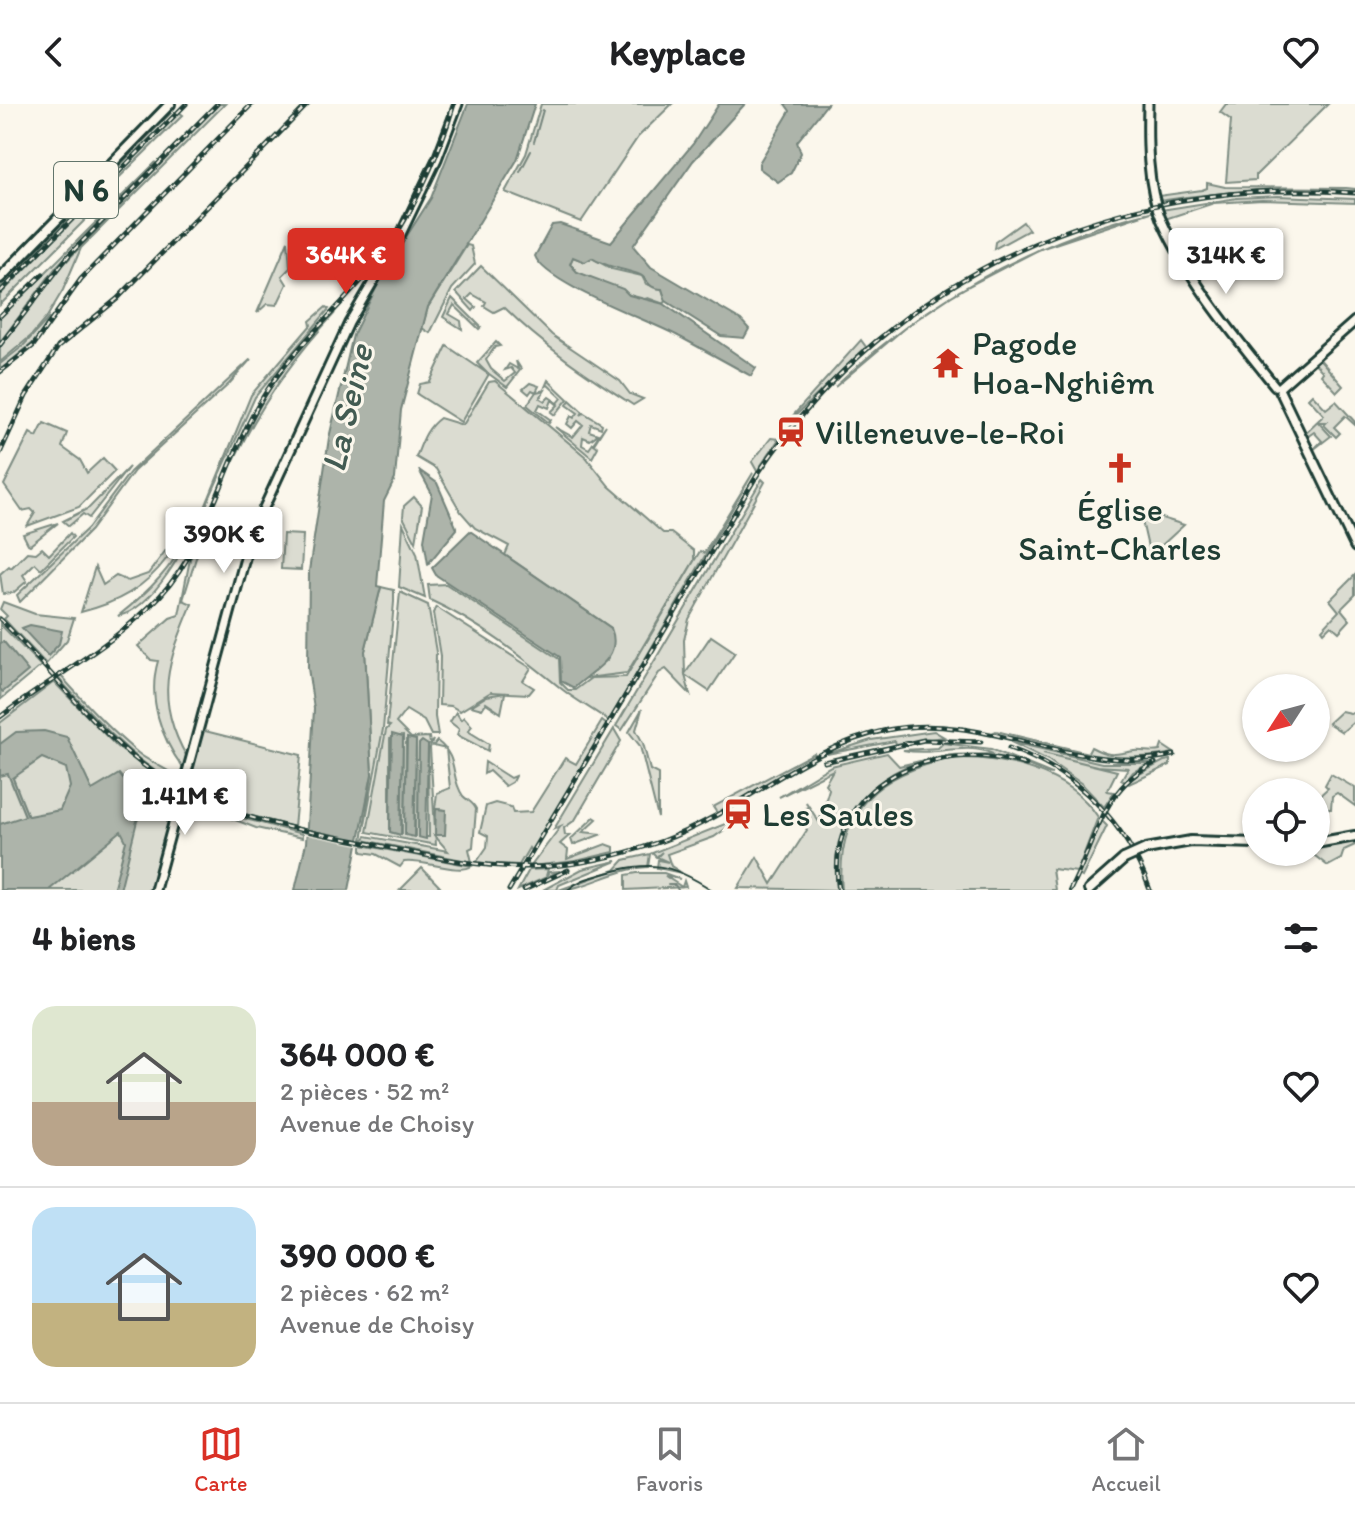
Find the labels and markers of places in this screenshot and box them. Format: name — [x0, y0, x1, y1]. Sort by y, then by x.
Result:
pin: 364K € — [281, 228, 411, 296]
pin: 314K € — [1161, 228, 1291, 296]
place label: Pagode Hoa-Nghiêm — [972, 323, 1155, 403]
temple icon: Pagode Hoa-Nghiêm — [931, 346, 965, 380]
place label: Villeneuve-le-Roi — [815, 412, 1065, 453]
station icon: Villeneuve-le-Roi — [774, 415, 808, 449]
church icon: Église Saint-Charles — [1103, 451, 1137, 485]
place label: Église Saint-Charles — [1018, 489, 1222, 569]
pin: 390K € — [159, 507, 289, 575]
pin: 1.41M € — [111, 769, 259, 837]
place label: Les Saules — [762, 794, 914, 835]
station icon: Les Saules — [721, 797, 755, 831]

